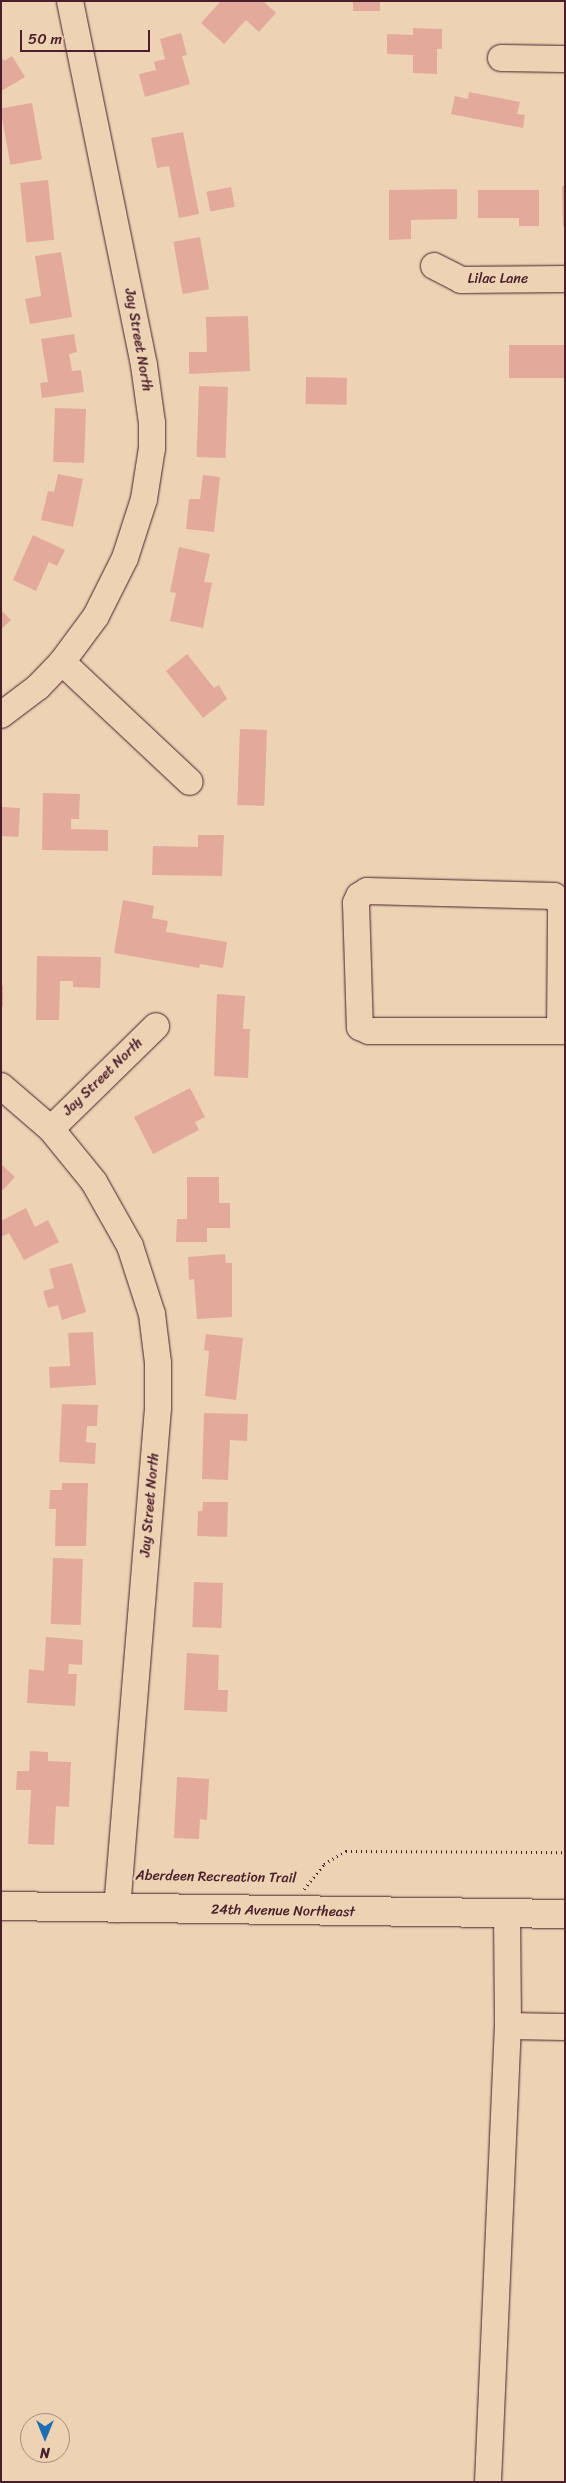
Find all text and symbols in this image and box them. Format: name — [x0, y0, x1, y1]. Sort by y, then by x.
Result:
scale bar — [22, 20, 152, 52]
text: 50 m — [28, 26, 62, 52]
street label: Lilac Lane — [468, 271, 528, 287]
street label: Jay Street North — [121, 287, 155, 393]
street label: Jay Street North — [59, 1035, 147, 1119]
street label: Jay Street North — [137, 1452, 163, 1558]
street label: Aberdeen Recreation Trail — [136, 1867, 296, 1887]
street label: 24th Avenue Northeast — [210, 1901, 356, 1921]
north arrow — [20, 2413, 70, 2463]
text: N — [40, 2440, 50, 2465]

